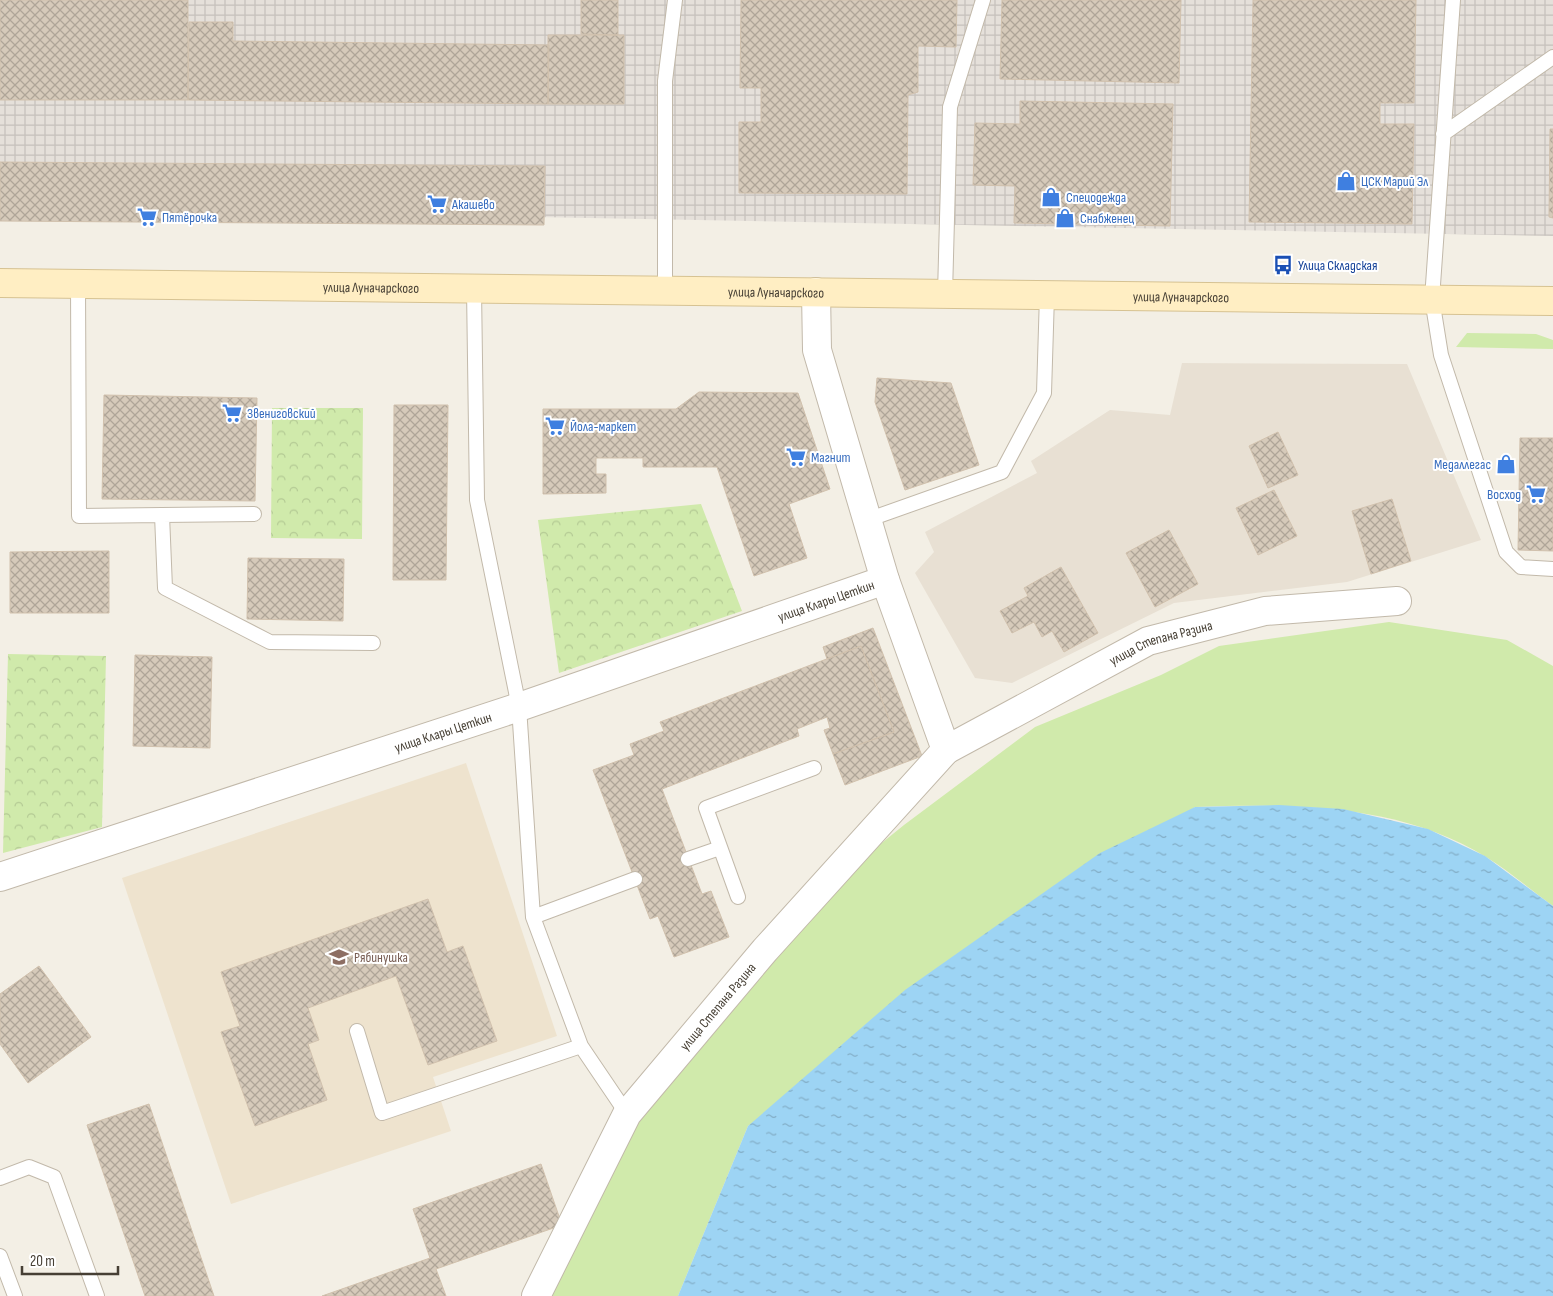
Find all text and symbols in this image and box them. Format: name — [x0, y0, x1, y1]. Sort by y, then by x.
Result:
shop icon: ЦСК Марий Эл — [1335, 170, 1357, 192]
place label: ЦСК Марий Эл — [1361, 173, 1428, 190]
shop icon: Спецодежда — [1040, 186, 1062, 208]
place label: Спецодежда — [1066, 189, 1126, 206]
supermarket icon: Акашево — [426, 193, 448, 215]
place label: Акашево — [451, 196, 495, 213]
supermarket icon: Пятёрочка — [136, 206, 158, 228]
shop icon: Снабженец — [1054, 207, 1076, 229]
place label: Пятёрочка — [162, 209, 217, 226]
place label: Снабженец — [1080, 210, 1134, 227]
bus stop icon: Улица Складская — [1272, 254, 1294, 276]
place label: Улица Складская — [1298, 257, 1378, 274]
street label: улица Луначарского — [323, 278, 419, 296]
street label: улица Луначарского — [728, 283, 824, 301]
street label: улица Луначарского — [1133, 288, 1229, 306]
supermarket icon: Звениговский — [221, 402, 243, 424]
place label: Звениговский — [247, 405, 316, 422]
supermarket icon: Йола-маркет — [544, 415, 566, 437]
place label: Йола-маркет — [570, 418, 636, 435]
supermarket icon: Магнит — [785, 446, 807, 468]
place label: Магнит — [811, 449, 851, 466]
shop icon: Медаллегас — [1495, 453, 1517, 475]
place label: Медаллегас — [1434, 456, 1491, 473]
supermarket icon: Восход — [1525, 483, 1547, 505]
place label: Восход — [1487, 486, 1521, 503]
street label: улица Клары Цеткин — [775, 576, 877, 625]
street label: улица Степана Разина — [1106, 616, 1214, 669]
street label: улица Клары Цеткин — [392, 708, 494, 756]
school or university icon: Рябинушка — [328, 946, 350, 968]
place label: Рябинушка — [354, 949, 408, 966]
street label: улица Степана Разина — [676, 959, 759, 1054]
scale bar — [22, 1244, 119, 1276]
text: 20 m — [30, 1252, 55, 1271]

